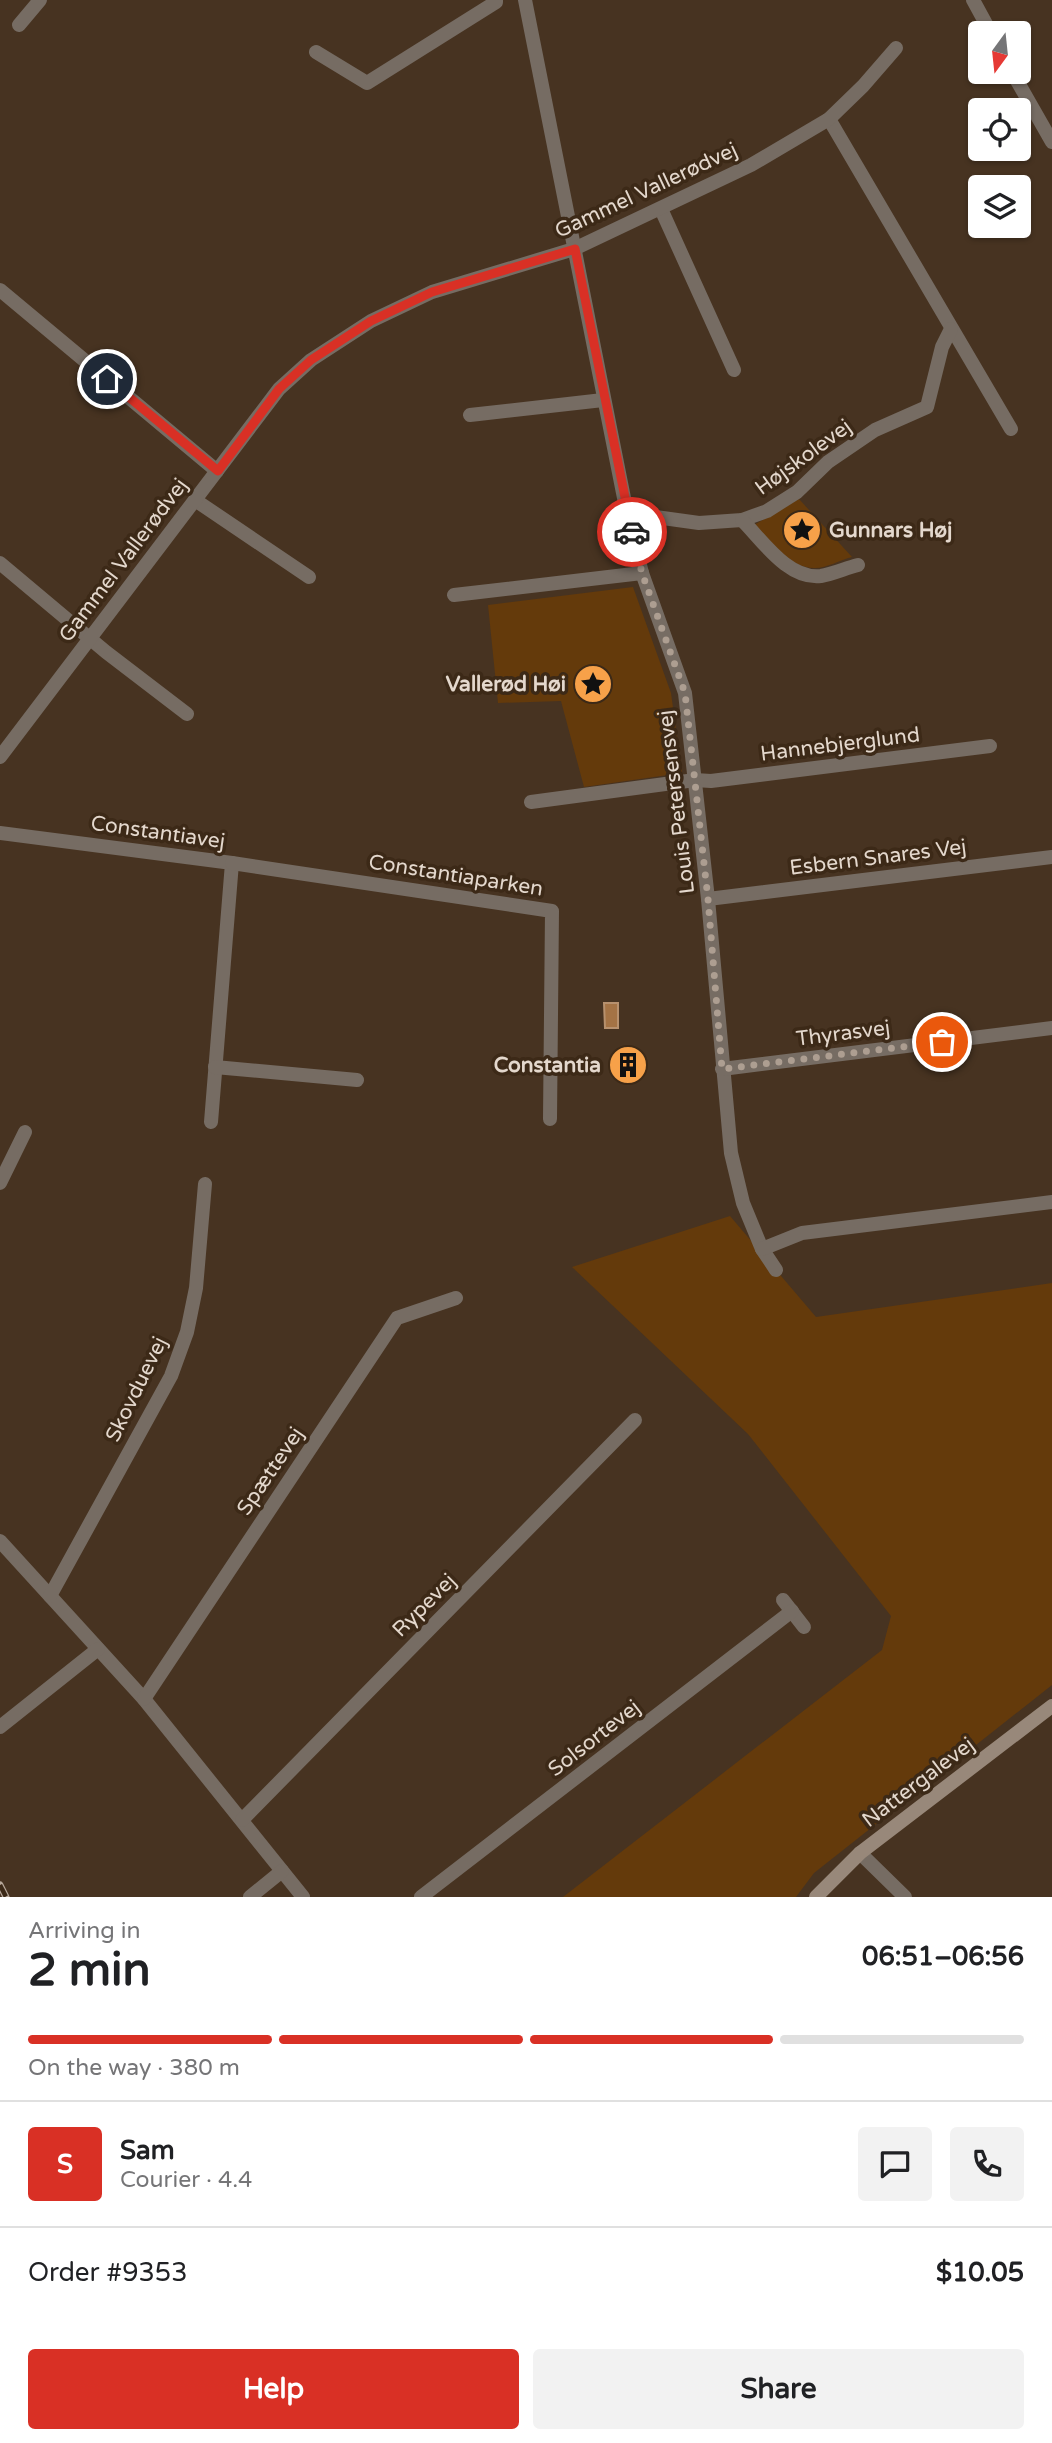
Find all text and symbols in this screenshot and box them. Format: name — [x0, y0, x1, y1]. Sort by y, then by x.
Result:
north arrow — [968, 21, 1031, 84]
map controls — [968, 21, 1031, 238]
button: locate — [968, 98, 1031, 161]
street label: Gammel Vallerødvej — [551, 137, 741, 244]
button: layers — [968, 175, 1031, 238]
pin — [77, 349, 137, 409]
icon: home — [88, 360, 126, 398]
street label: Højskolevej — [750, 414, 856, 501]
street label: Gammel Vallerødvej — [54, 474, 193, 647]
courier — [597, 497, 667, 567]
place icon: Gunnars Høj — [781, 509, 823, 551]
icon: car — [613, 513, 651, 551]
place label: Gunnars Høj — [829, 518, 952, 543]
place icon: Vallerød Høi — [572, 663, 614, 705]
place label: Vallerød Høi — [446, 672, 566, 697]
street label: Louis Petersensvej — [653, 709, 700, 895]
street label: Hannebjerglund — [759, 722, 921, 767]
street label: Constantiavej — [89, 811, 227, 854]
street label: Esbern Snares Vej — [788, 834, 968, 881]
street label: Constantiaparken — [367, 849, 545, 902]
pin — [912, 1012, 972, 1072]
street label: Thyrasvej — [795, 1015, 892, 1052]
icon: bag — [923, 1023, 961, 1061]
building icon: Constantia — [607, 1044, 649, 1086]
place label: Constantia — [494, 1053, 601, 1078]
street label: Skovduevej — [100, 1333, 173, 1446]
street label: Spættevej — [232, 1422, 309, 1520]
street label: Rypevej — [387, 1568, 461, 1642]
street label: Solsortevej — [543, 1695, 645, 1782]
street label: Nattergalevej — [857, 1732, 979, 1833]
text: Arriving in — [28, 1917, 141, 1945]
text: 06:51–06:56 — [862, 1941, 1024, 1972]
text: 2 min — [28, 1943, 151, 1998]
text: On the way · 380 m — [28, 2054, 240, 2082]
button: chat — [858, 2127, 932, 2201]
button: phone — [950, 2127, 1024, 2201]
text: Sam — [120, 2135, 175, 2166]
text: S — [57, 2149, 73, 2180]
text: Courier · 4.4 — [120, 2166, 252, 2194]
text: Order #9353 — [28, 2257, 188, 2288]
text: $10.05 — [936, 2257, 1024, 2288]
button: Help — [28, 2349, 519, 2429]
button: Share — [533, 2349, 1024, 2429]

